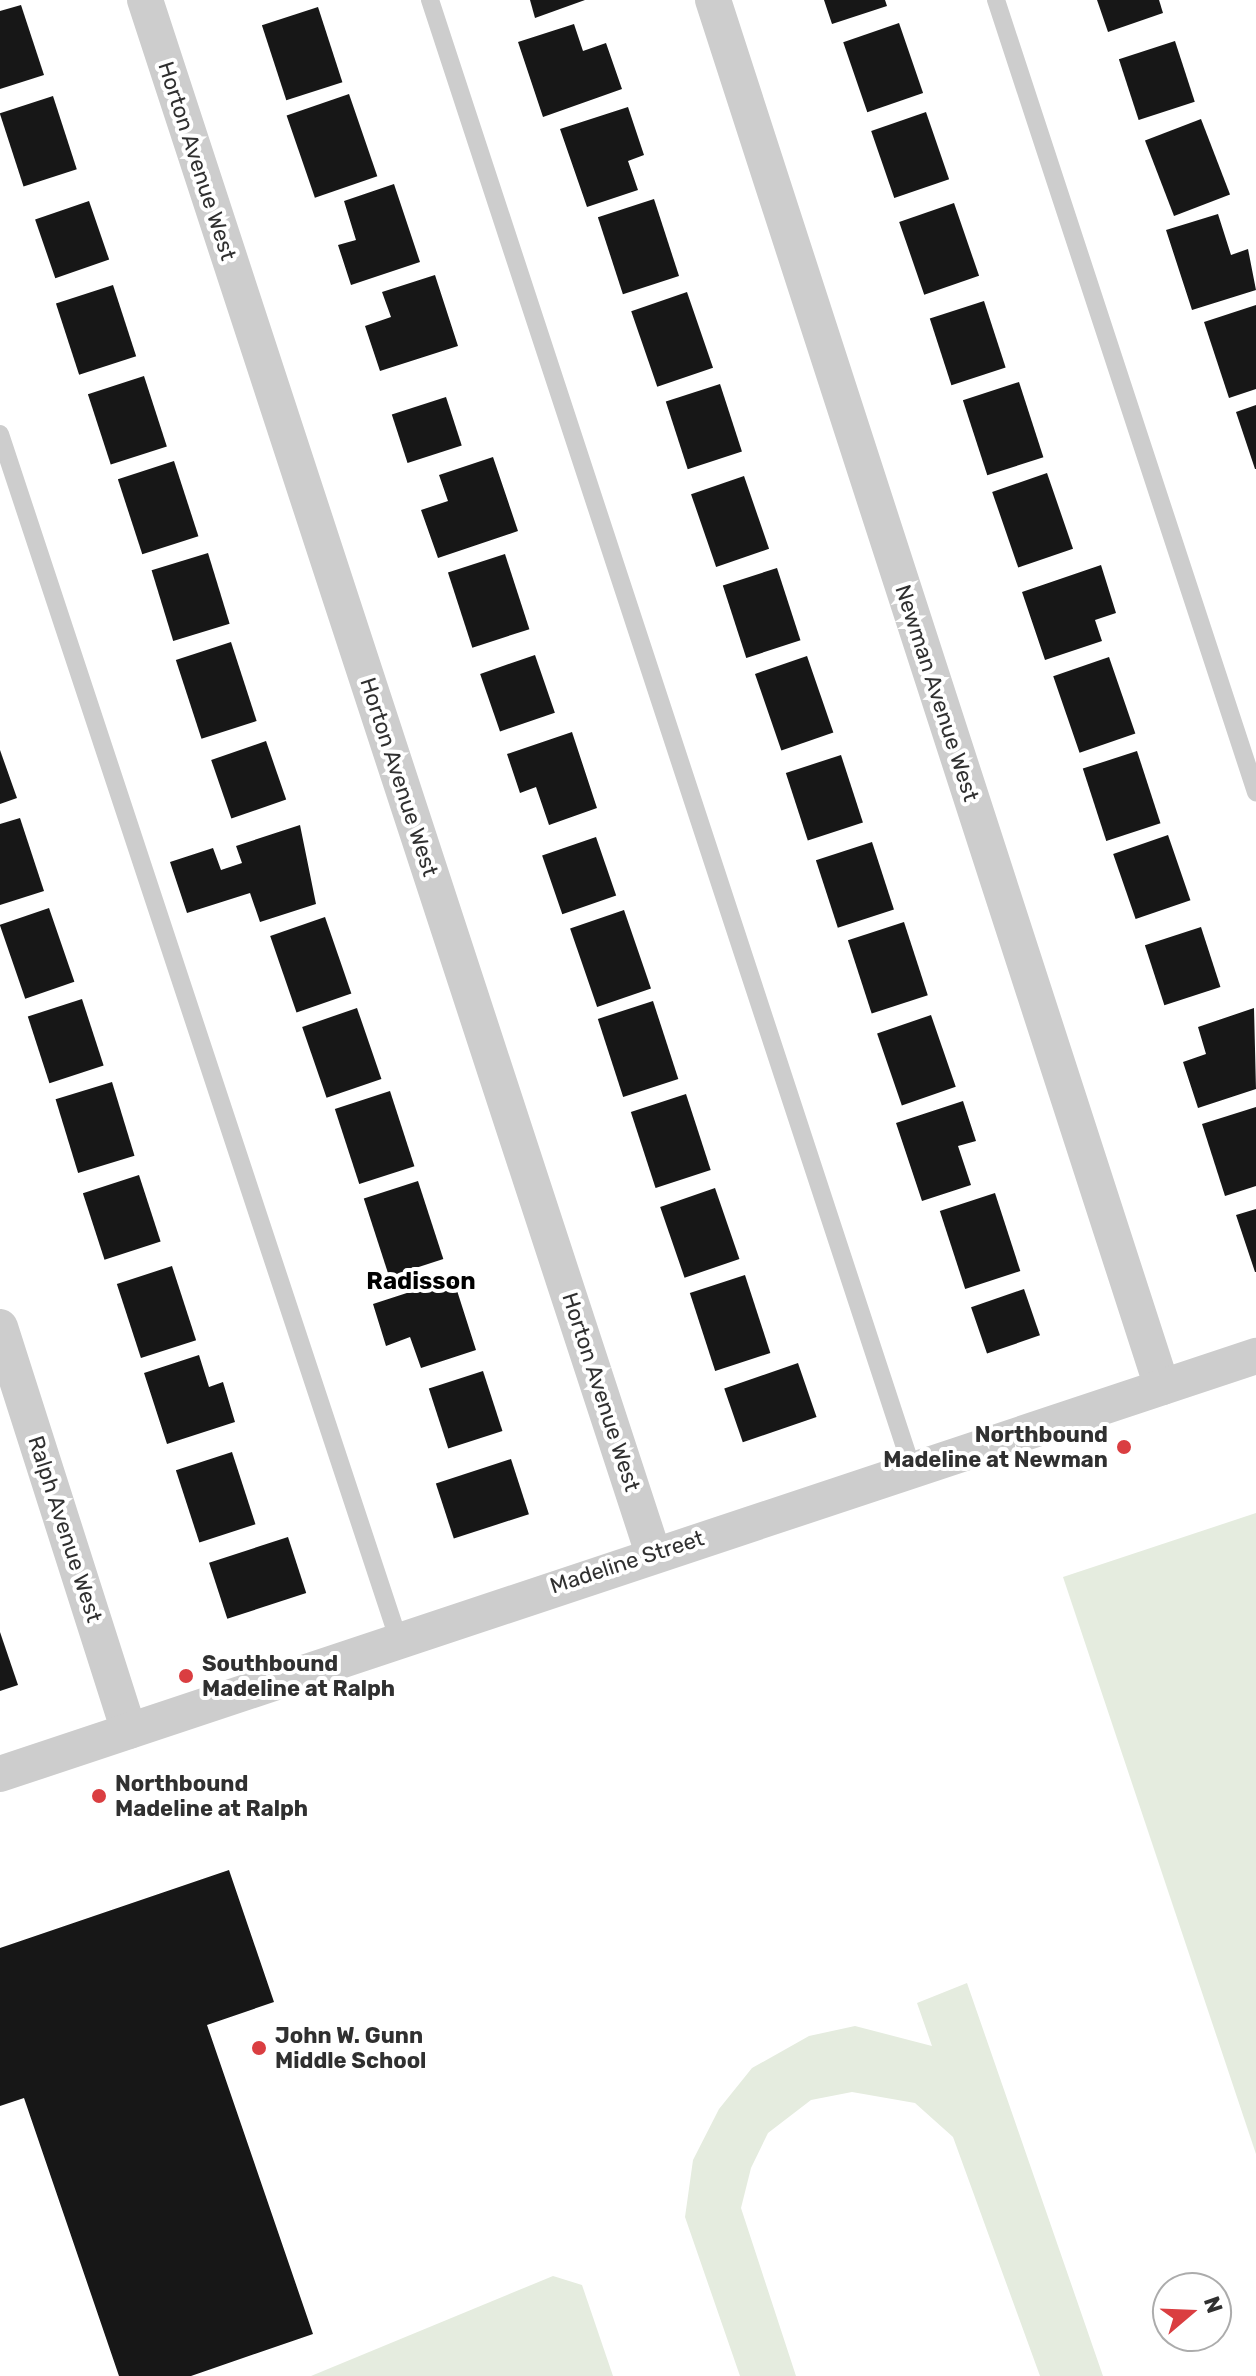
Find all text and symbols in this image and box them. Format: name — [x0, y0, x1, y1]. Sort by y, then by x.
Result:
street label: Horton Avenue West — [152, 58, 242, 264]
street label: Newman Avenue West — [889, 581, 985, 805]
street label: Horton Avenue West — [354, 674, 444, 880]
district label: Radisson — [366, 1268, 476, 1296]
street label: Horton Avenue West — [556, 1289, 646, 1495]
place label: Northbound Madeline at Newman — [883, 1421, 1108, 1472]
street label: Ralph Avenue West — [22, 1432, 108, 1626]
marker: Northbound Madeline at Newman — [1115, 1438, 1133, 1456]
street label: Madeline Street — [547, 1525, 707, 1599]
place label: Southbound Madeline at Ralph — [202, 1650, 395, 1702]
marker: Southbound Madeline at Ralph — [177, 1667, 195, 1685]
place label: Northbound Madeline at Ralph — [115, 1770, 308, 1822]
marker: Northbound Madeline at Ralph — [90, 1787, 108, 1805]
place label: John W. Gunn Middle School — [275, 2022, 426, 2074]
marker: John W. Gunn Middle School — [250, 2039, 268, 2057]
north arrow — [1152, 2272, 1232, 2352]
text: N — [1198, 2293, 1229, 2317]

